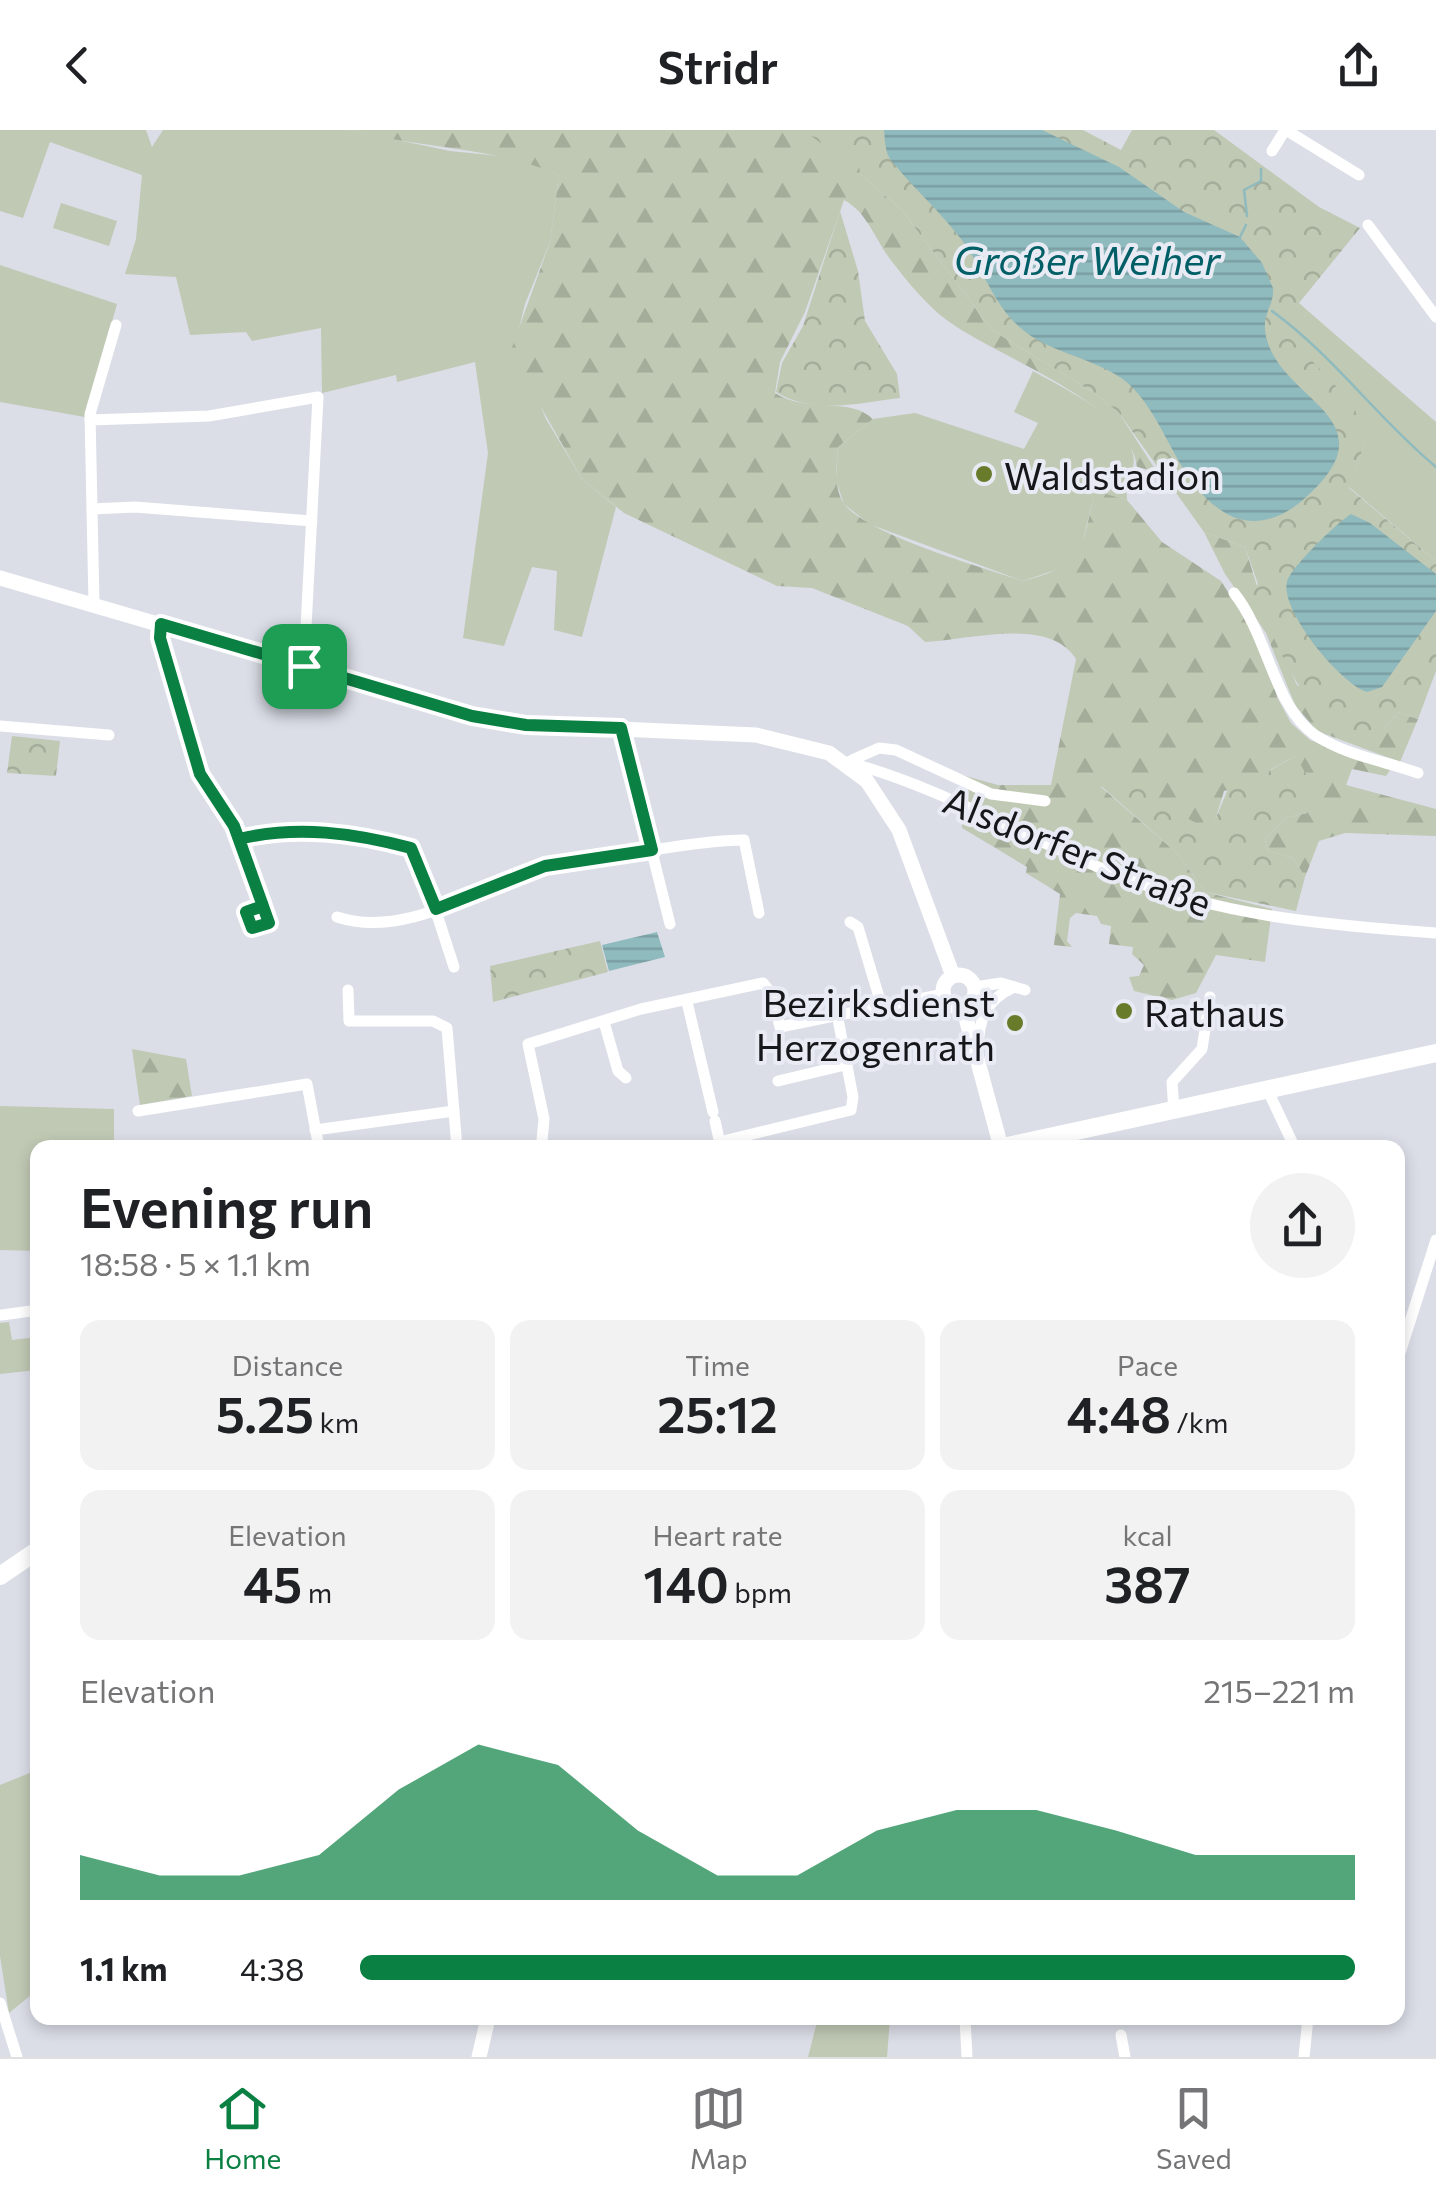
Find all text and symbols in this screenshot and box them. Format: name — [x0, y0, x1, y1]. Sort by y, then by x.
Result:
icon: back — [50, 38, 105, 93]
text: Stridr — [658, 38, 778, 93]
icon: share — [1331, 38, 1386, 93]
water label: Großer Weiher — [954, 234, 1222, 283]
place label: Waldstadion — [1004, 451, 1221, 498]
marker: Waldstadion — [973, 463, 995, 485]
pin — [262, 624, 347, 709]
icon: arrive — [277, 639, 332, 694]
street label: Alsdorfer Straße — [937, 775, 1219, 925]
place label: Bezirksdienst Herzogenrath — [756, 978, 995, 1069]
place label: Rathaus — [1144, 988, 1285, 1035]
marker: Rathaus — [1113, 1000, 1135, 1022]
marker: Bezirksdienst Herzogenrath — [1004, 1012, 1026, 1034]
text: Evening run — [80, 1172, 373, 1239]
button: share — [1250, 1173, 1355, 1278]
text: 18:58 · 5 × 1.1 km — [80, 1243, 311, 1283]
text: Distance — [232, 1348, 343, 1382]
text: Time — [685, 1348, 750, 1382]
text: Pace — [1117, 1348, 1178, 1382]
text: 5.25 — [216, 1382, 314, 1443]
text: 25:12 — [657, 1382, 778, 1443]
text: 4:48 — [1067, 1382, 1171, 1443]
text: km — [314, 1405, 359, 1439]
text: /km — [1171, 1405, 1228, 1439]
text: Elevation — [228, 1518, 347, 1552]
text: Heart rate — [652, 1518, 783, 1552]
text: kcal — [1122, 1518, 1173, 1552]
text: 45 — [243, 1552, 302, 1613]
text: 140 — [643, 1552, 729, 1613]
text: 387 — [1104, 1552, 1191, 1613]
text: m — [302, 1575, 332, 1609]
text: bpm — [729, 1575, 792, 1609]
text: Elevation — [80, 1670, 215, 1710]
text: 215–221 m — [1203, 1670, 1355, 1710]
text: 1.1 km — [80, 1948, 167, 1988]
text: 4:38 — [240, 1948, 304, 1988]
tab: Home — [204, 2081, 281, 2175]
tab: Map — [690, 2081, 748, 2175]
tab: Saved — [1156, 2081, 1232, 2175]

